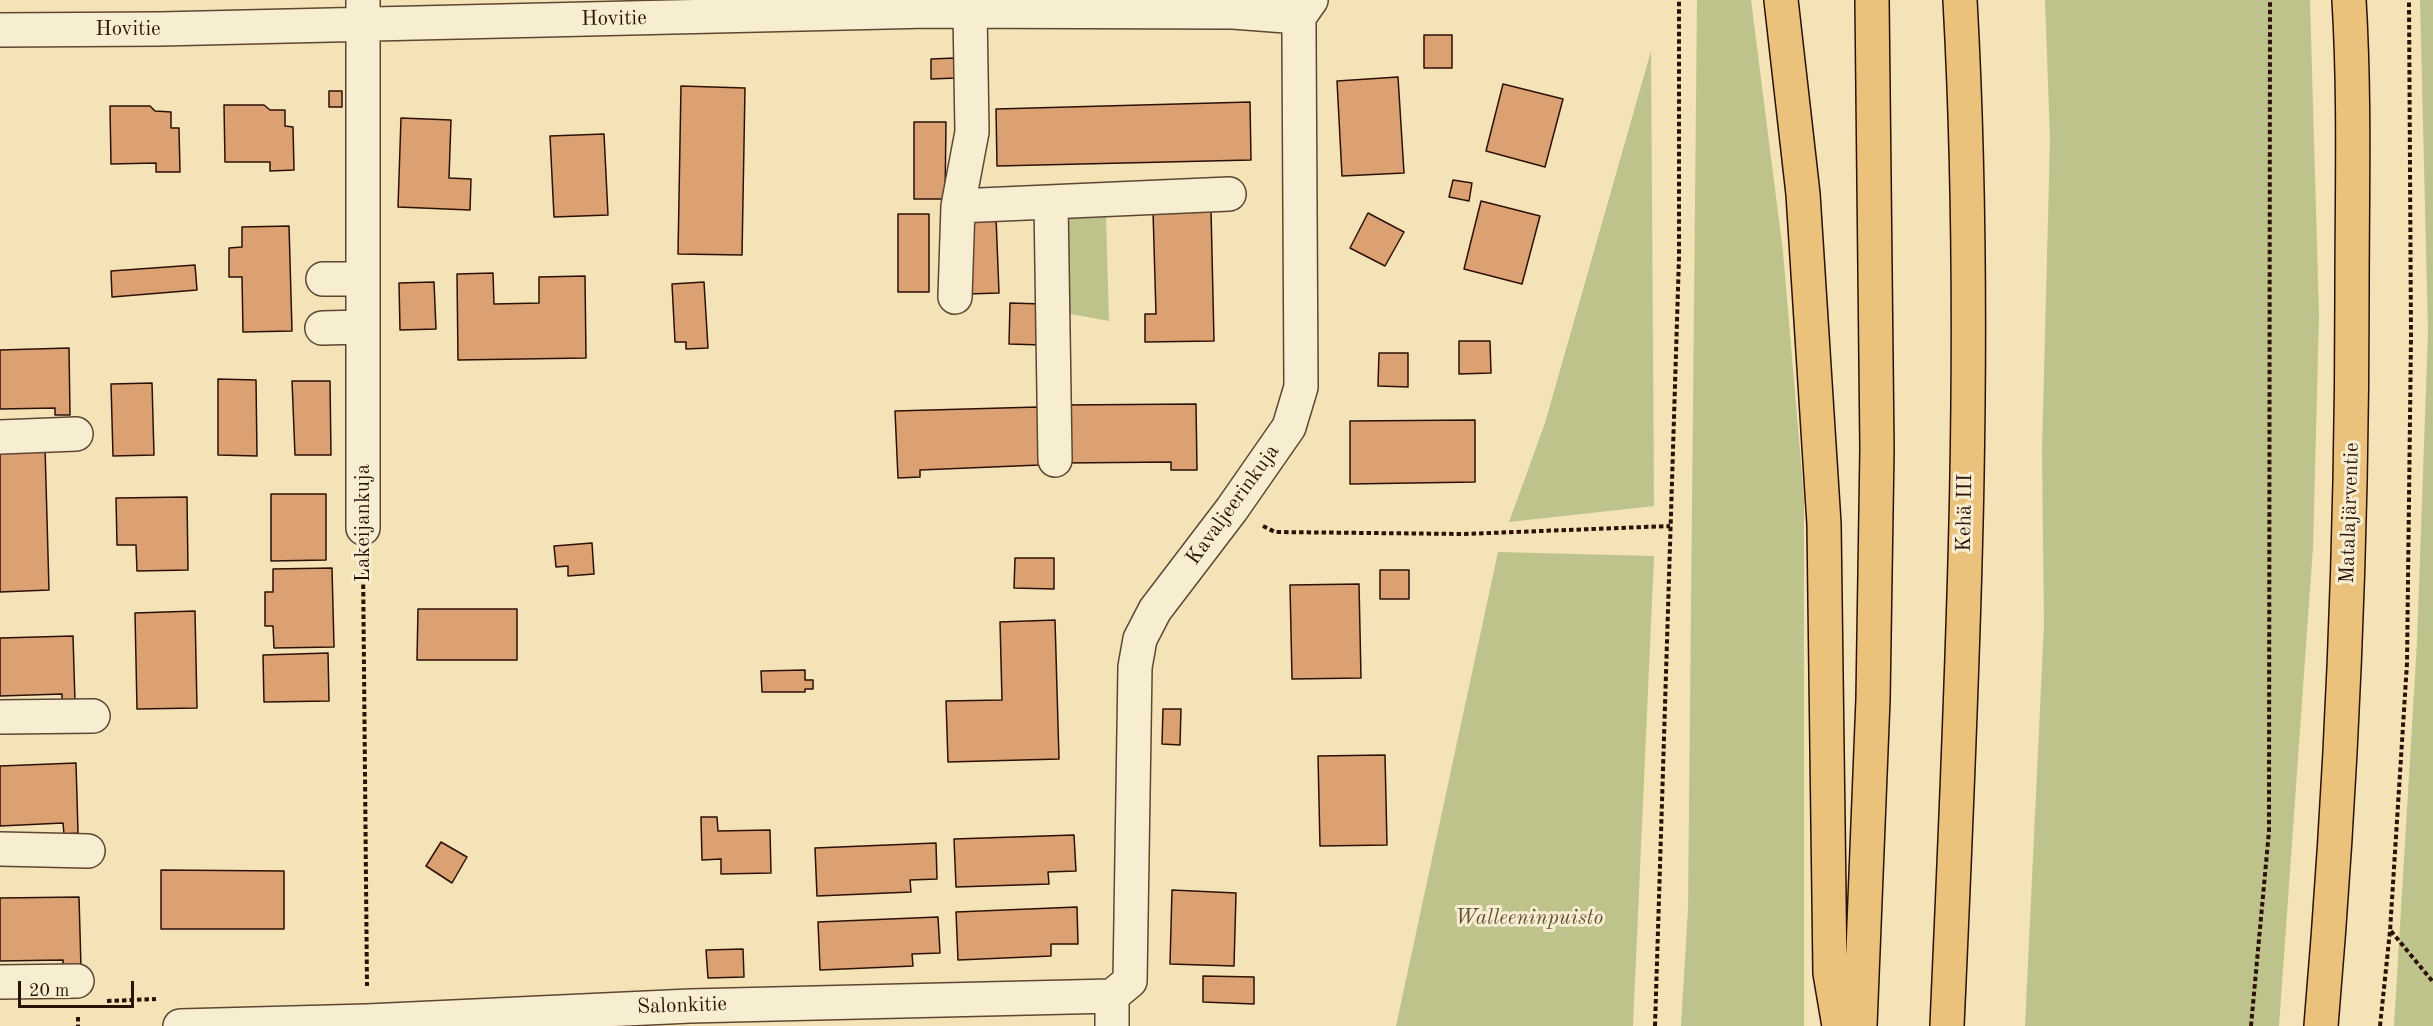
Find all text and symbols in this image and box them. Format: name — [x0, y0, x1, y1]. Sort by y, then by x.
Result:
street label: Hovitie — [581, 6, 647, 32]
street label: Hovitie — [95, 16, 161, 42]
street label: Kavaljeerinkuja — [1181, 440, 1285, 570]
street label: Matalajärventie — [2335, 442, 2365, 584]
street label: Lakeijankuja — [350, 464, 376, 582]
street label: Kehä III — [1952, 474, 1978, 552]
park label: Walleeninpuisto — [1455, 905, 1603, 931]
scale bar — [21, 969, 136, 1007]
text: 20 m — [29, 982, 69, 1000]
street label: Salonkitie — [637, 992, 727, 1020]

